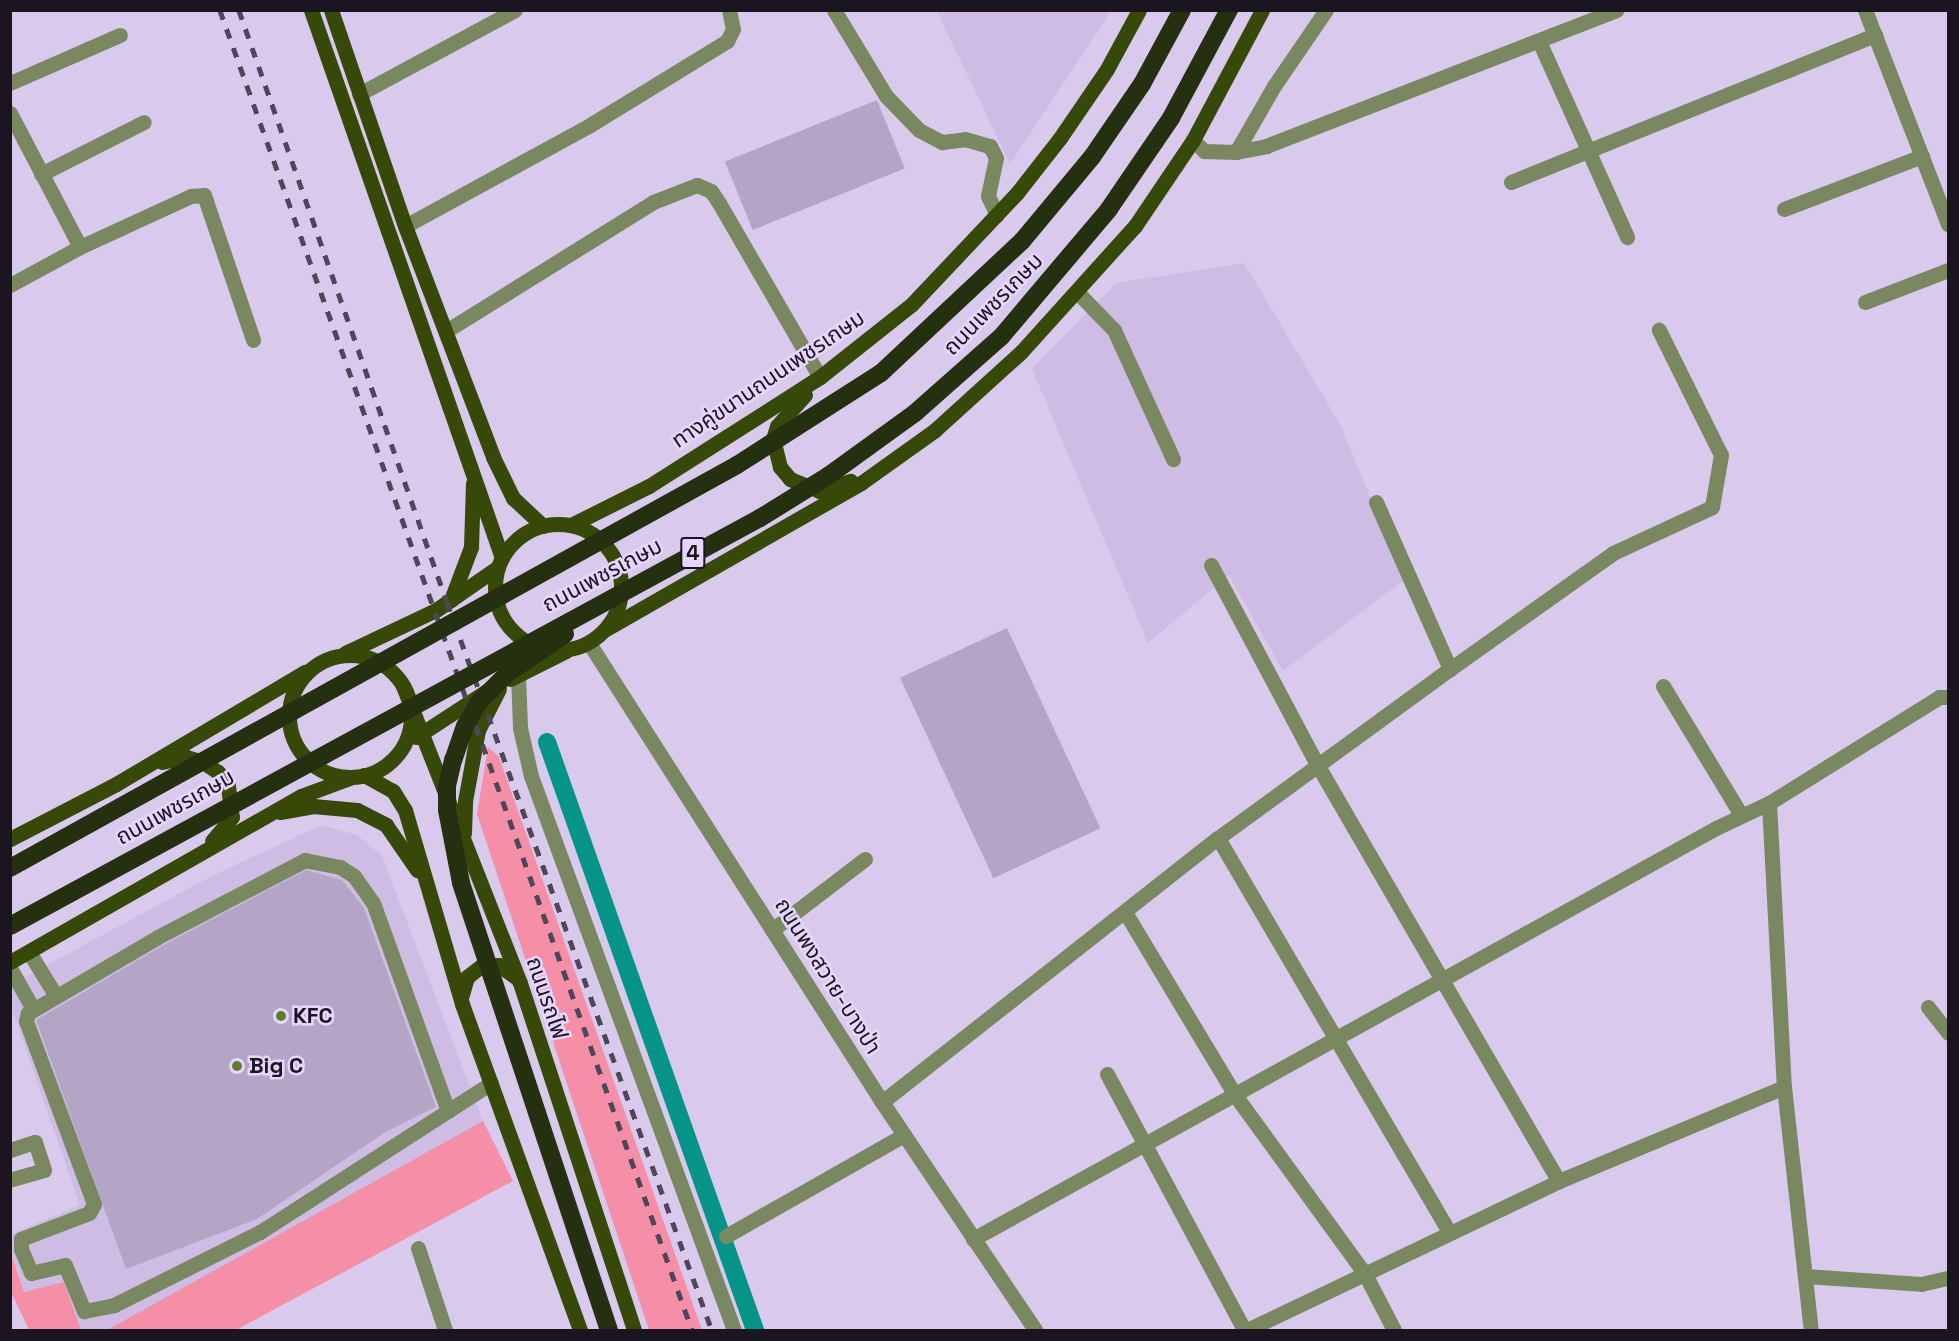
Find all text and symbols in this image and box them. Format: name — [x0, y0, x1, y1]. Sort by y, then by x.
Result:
street label: ถนนเพชรเกษม — [938, 247, 1048, 361]
street label: ทางคู่ขนานถนนเพชรเกษม — [666, 305, 870, 453]
street label: ถนนเพชรเกษม — [538, 532, 666, 618]
road number: 4 — [680, 535, 706, 571]
street label: ถนนเพชรเกษม — [111, 764, 239, 850]
street label: ถนนพงสวาย-บางป่า — [769, 893, 887, 1059]
street label: ถนนรถไฟ — [521, 953, 573, 1043]
place label: KFC — [293, 1003, 333, 1029]
marker: KFC — [274, 1009, 288, 1023]
place label: Big C — [249, 1053, 303, 1079]
marker: Big C — [230, 1059, 244, 1073]

